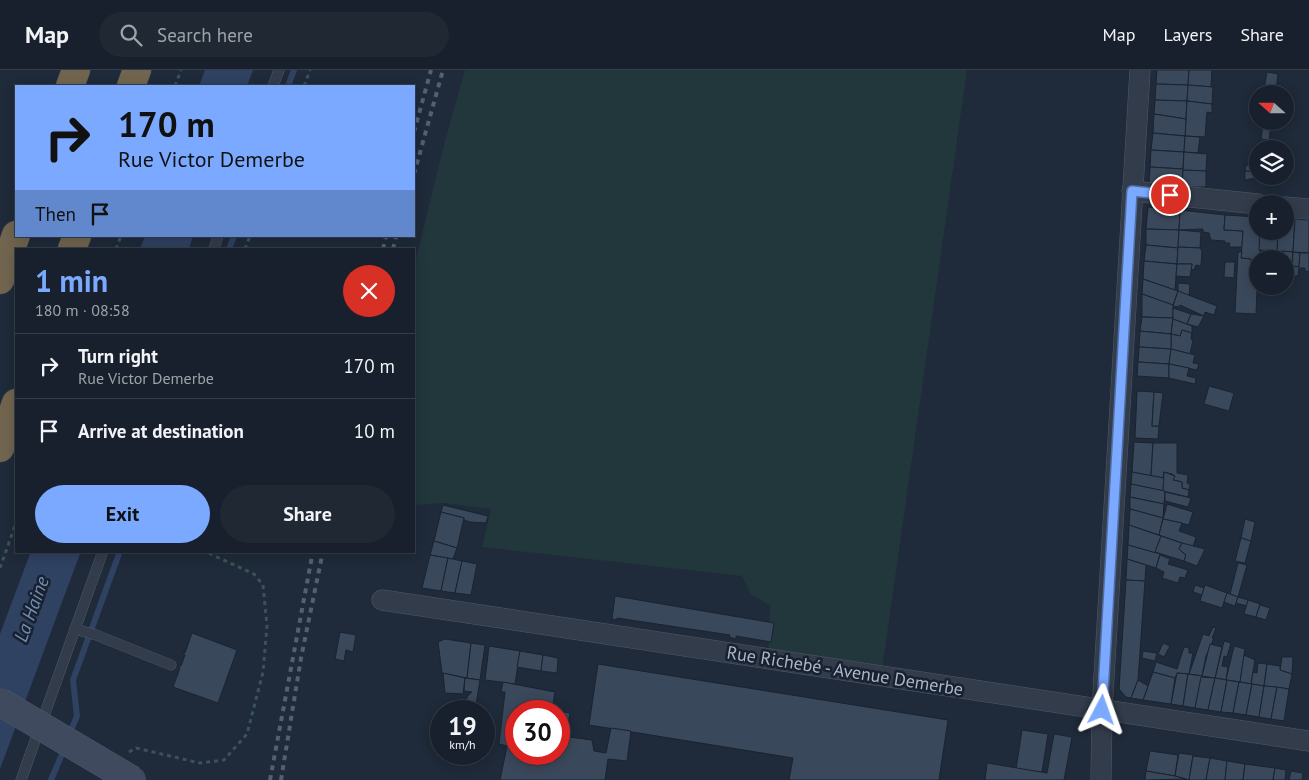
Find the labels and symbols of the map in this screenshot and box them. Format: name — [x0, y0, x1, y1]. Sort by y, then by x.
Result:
north arrow — [1249, 85, 1294, 130]
pin — [1149, 174, 1191, 216]
water label: La Haine — [8, 573, 54, 645]
street label: Rue Richebé - Avenue Demerbe — [725, 640, 965, 701]
position arrow — [1075, 683, 1127, 735]
speed limit sign: 30 — [505, 700, 570, 765]

